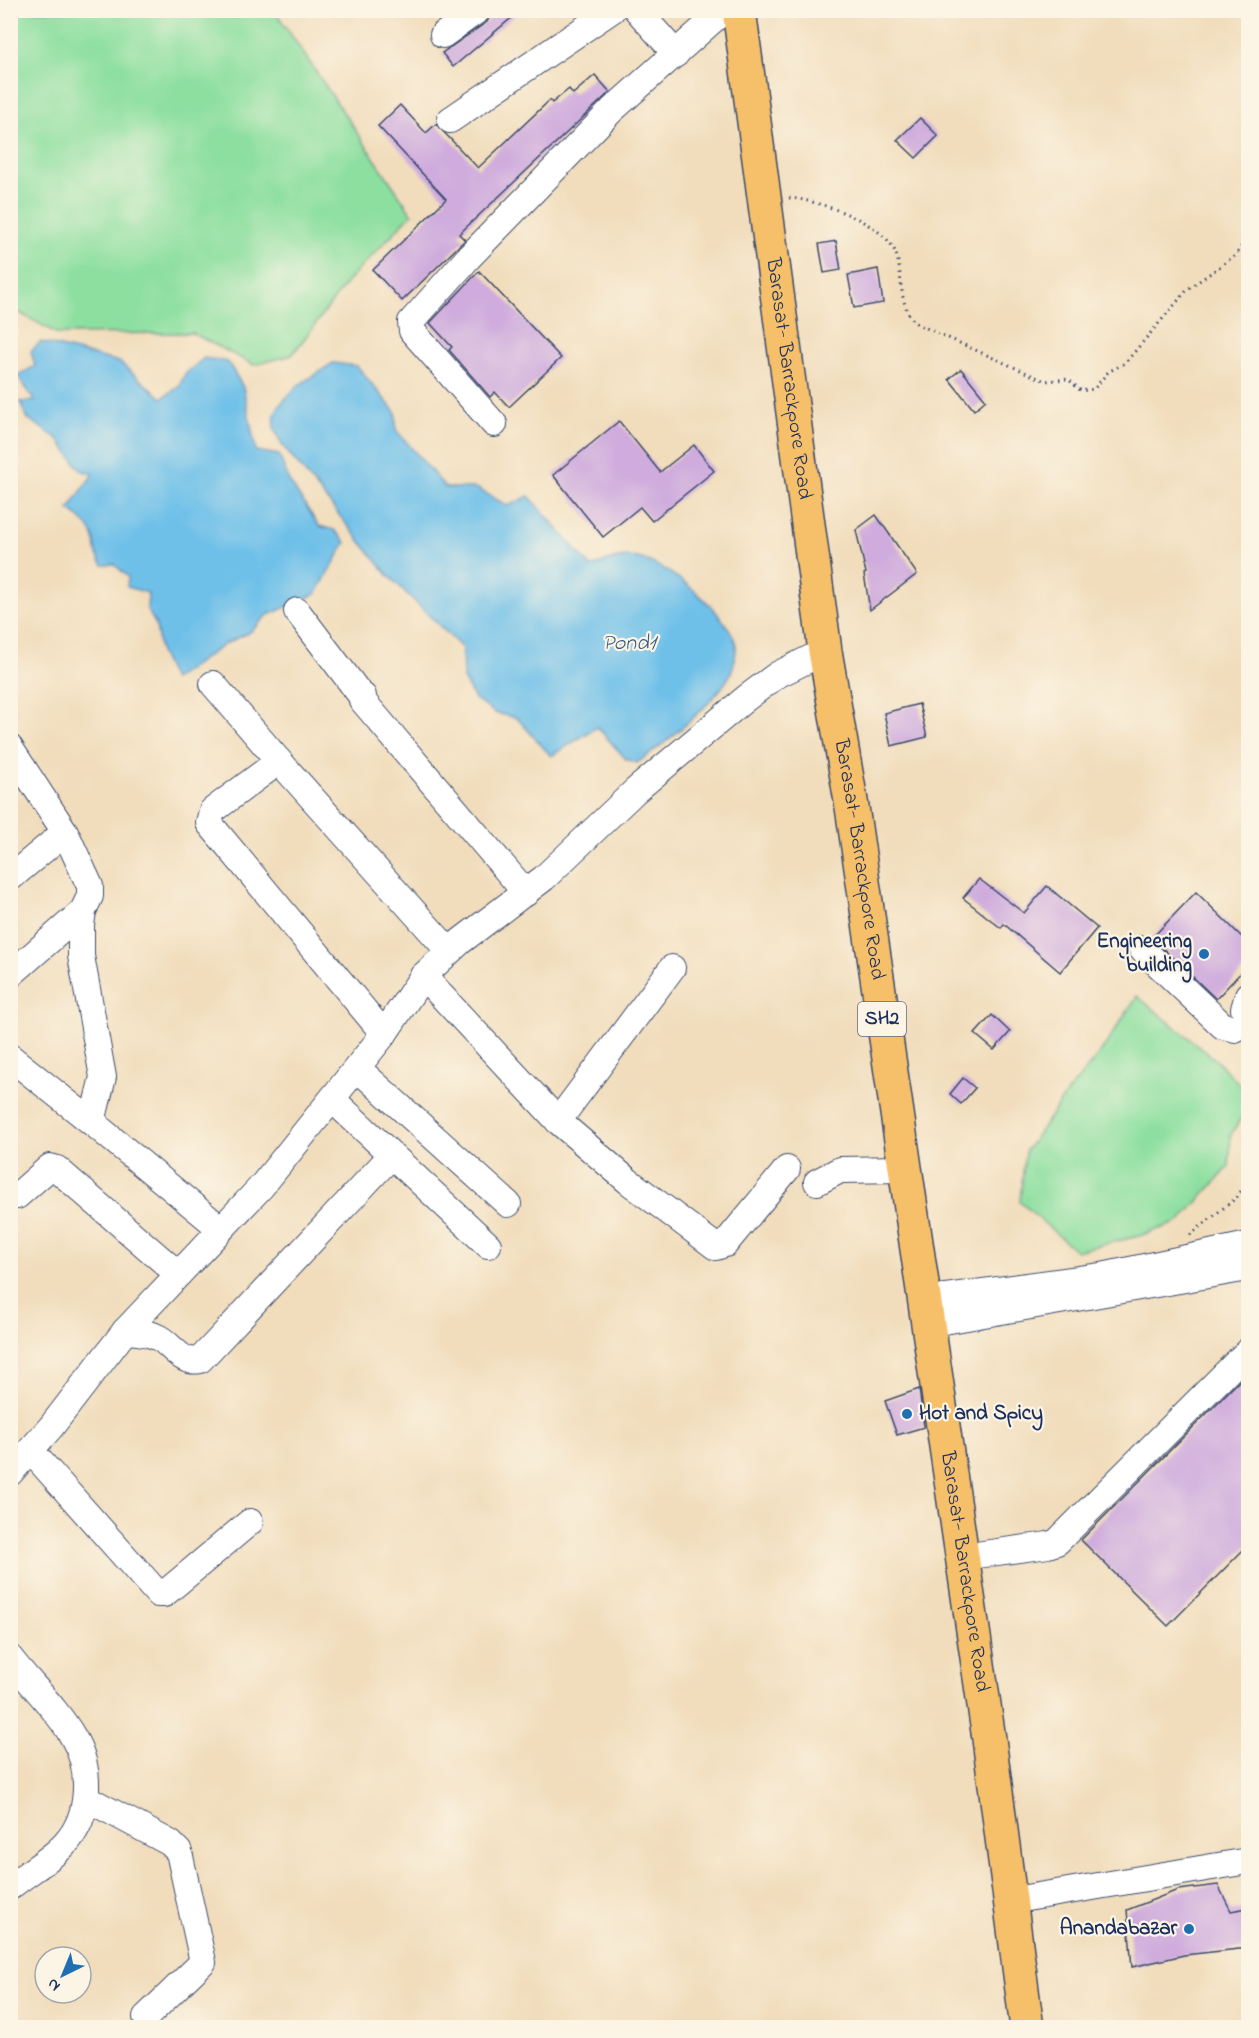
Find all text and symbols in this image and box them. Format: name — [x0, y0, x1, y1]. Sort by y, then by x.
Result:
street label: Barasat- Barrackpore Road — [757, 255, 820, 501]
water label: Pond1 — [602, 628, 659, 660]
street label: Barasat- Barrackpore Road — [825, 736, 892, 982]
place label: Engineering building — [1096, 927, 1192, 983]
marker: Engineering building — [1197, 947, 1211, 961]
road number: SH2 — [858, 1002, 906, 1036]
place label: Hot and Spicy — [919, 1399, 1043, 1431]
marker: Hot and Spicy — [900, 1407, 914, 1421]
street label: Barasat- Barrackpore Road — [932, 1448, 997, 1694]
place label: Anandabazar — [1060, 1914, 1177, 1944]
marker: Anandabazar — [1182, 1922, 1196, 1936]
north arrow — [33, 1945, 93, 2005]
text: N — [42, 1972, 66, 1997]

